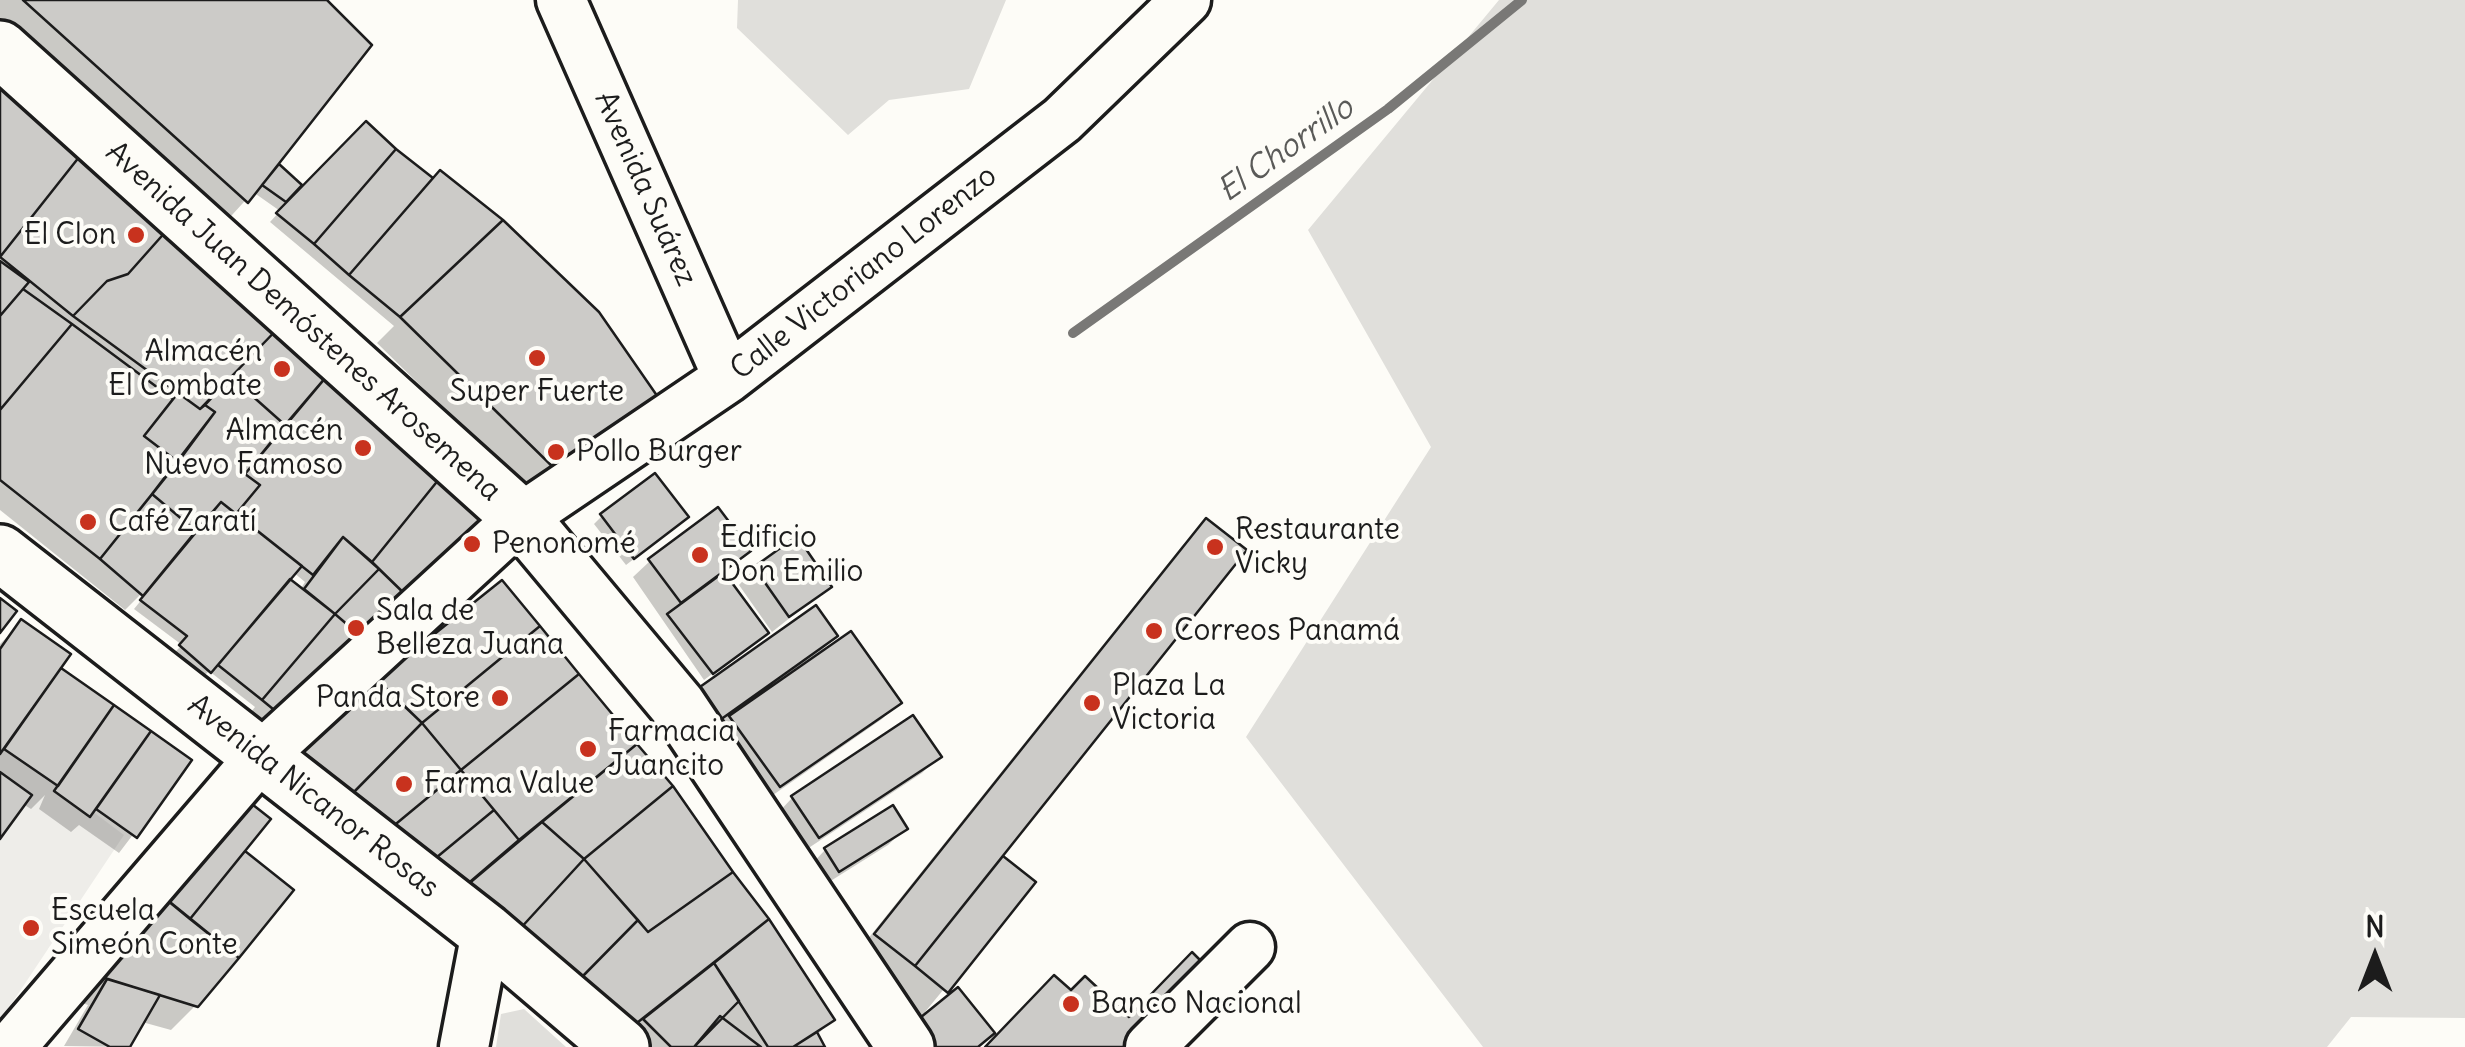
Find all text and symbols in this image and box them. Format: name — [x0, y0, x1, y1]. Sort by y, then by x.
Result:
street label: Avenida Suárez — [586, 86, 704, 292]
water label: El Chorrillo — [1211, 89, 1361, 211]
street label: Avenida Juan Demóstenes Arosemena — [98, 135, 508, 509]
street label: Calle Victoriano Lorenzo — [724, 158, 1004, 388]
place label: El Clon — [24, 217, 116, 253]
marker: El Clon — [125, 224, 147, 246]
place label: Almacén El Combate — [108, 334, 262, 404]
marker: Super Fuerte — [526, 347, 548, 369]
marker: Almacén El Combate — [271, 358, 293, 380]
place label: Super Fuerte — [450, 374, 624, 410]
place label: Almacén Nuevo Famoso — [144, 413, 343, 484]
place label: Pollo Burger — [576, 434, 742, 470]
marker: Almacén Nuevo Famoso — [352, 437, 374, 459]
marker: Pollo Burger — [545, 441, 567, 463]
place label: Café Zaratí — [108, 504, 257, 540]
marker: Café Zaratí — [77, 511, 99, 533]
place label: Restaurante Vicky — [1235, 512, 1400, 582]
place label: Edificio Don Emilio — [720, 520, 863, 590]
place label: Penonomé — [492, 526, 636, 562]
marker: Penonomé — [461, 533, 483, 555]
marker: Restaurante Vicky — [1204, 536, 1226, 558]
marker: Edificio Don Emilio — [689, 544, 711, 566]
place label: Sala de Belleza Juana — [376, 593, 564, 664]
place label: Correos Panamá — [1174, 613, 1400, 649]
marker: Sala de Belleza Juana — [345, 617, 367, 639]
marker: Correos Panamá — [1143, 620, 1165, 642]
place label: Plaza La Victoria — [1112, 668, 1226, 738]
place label: Panda Store — [316, 680, 480, 716]
marker: Panda Store — [489, 687, 511, 709]
street label: Avenida Nicanor Rosas — [180, 688, 446, 906]
marker: Plaza La Victoria — [1081, 692, 1103, 714]
place label: Farmacia Juancito — [608, 714, 735, 784]
marker: Farmacia Juancito — [577, 738, 599, 760]
place label: Farma Value — [424, 766, 594, 802]
marker: Farma Value — [393, 773, 415, 795]
place label: Escuela Simeón Conte — [51, 893, 238, 964]
north arrow — [2325, 907, 2425, 1007]
text: N — [2365, 909, 2385, 945]
marker: Escuela Simeón Conte — [20, 917, 42, 939]
place label: Banco Nacional — [1091, 986, 1302, 1022]
marker: Banco Nacional — [1060, 993, 1082, 1015]

